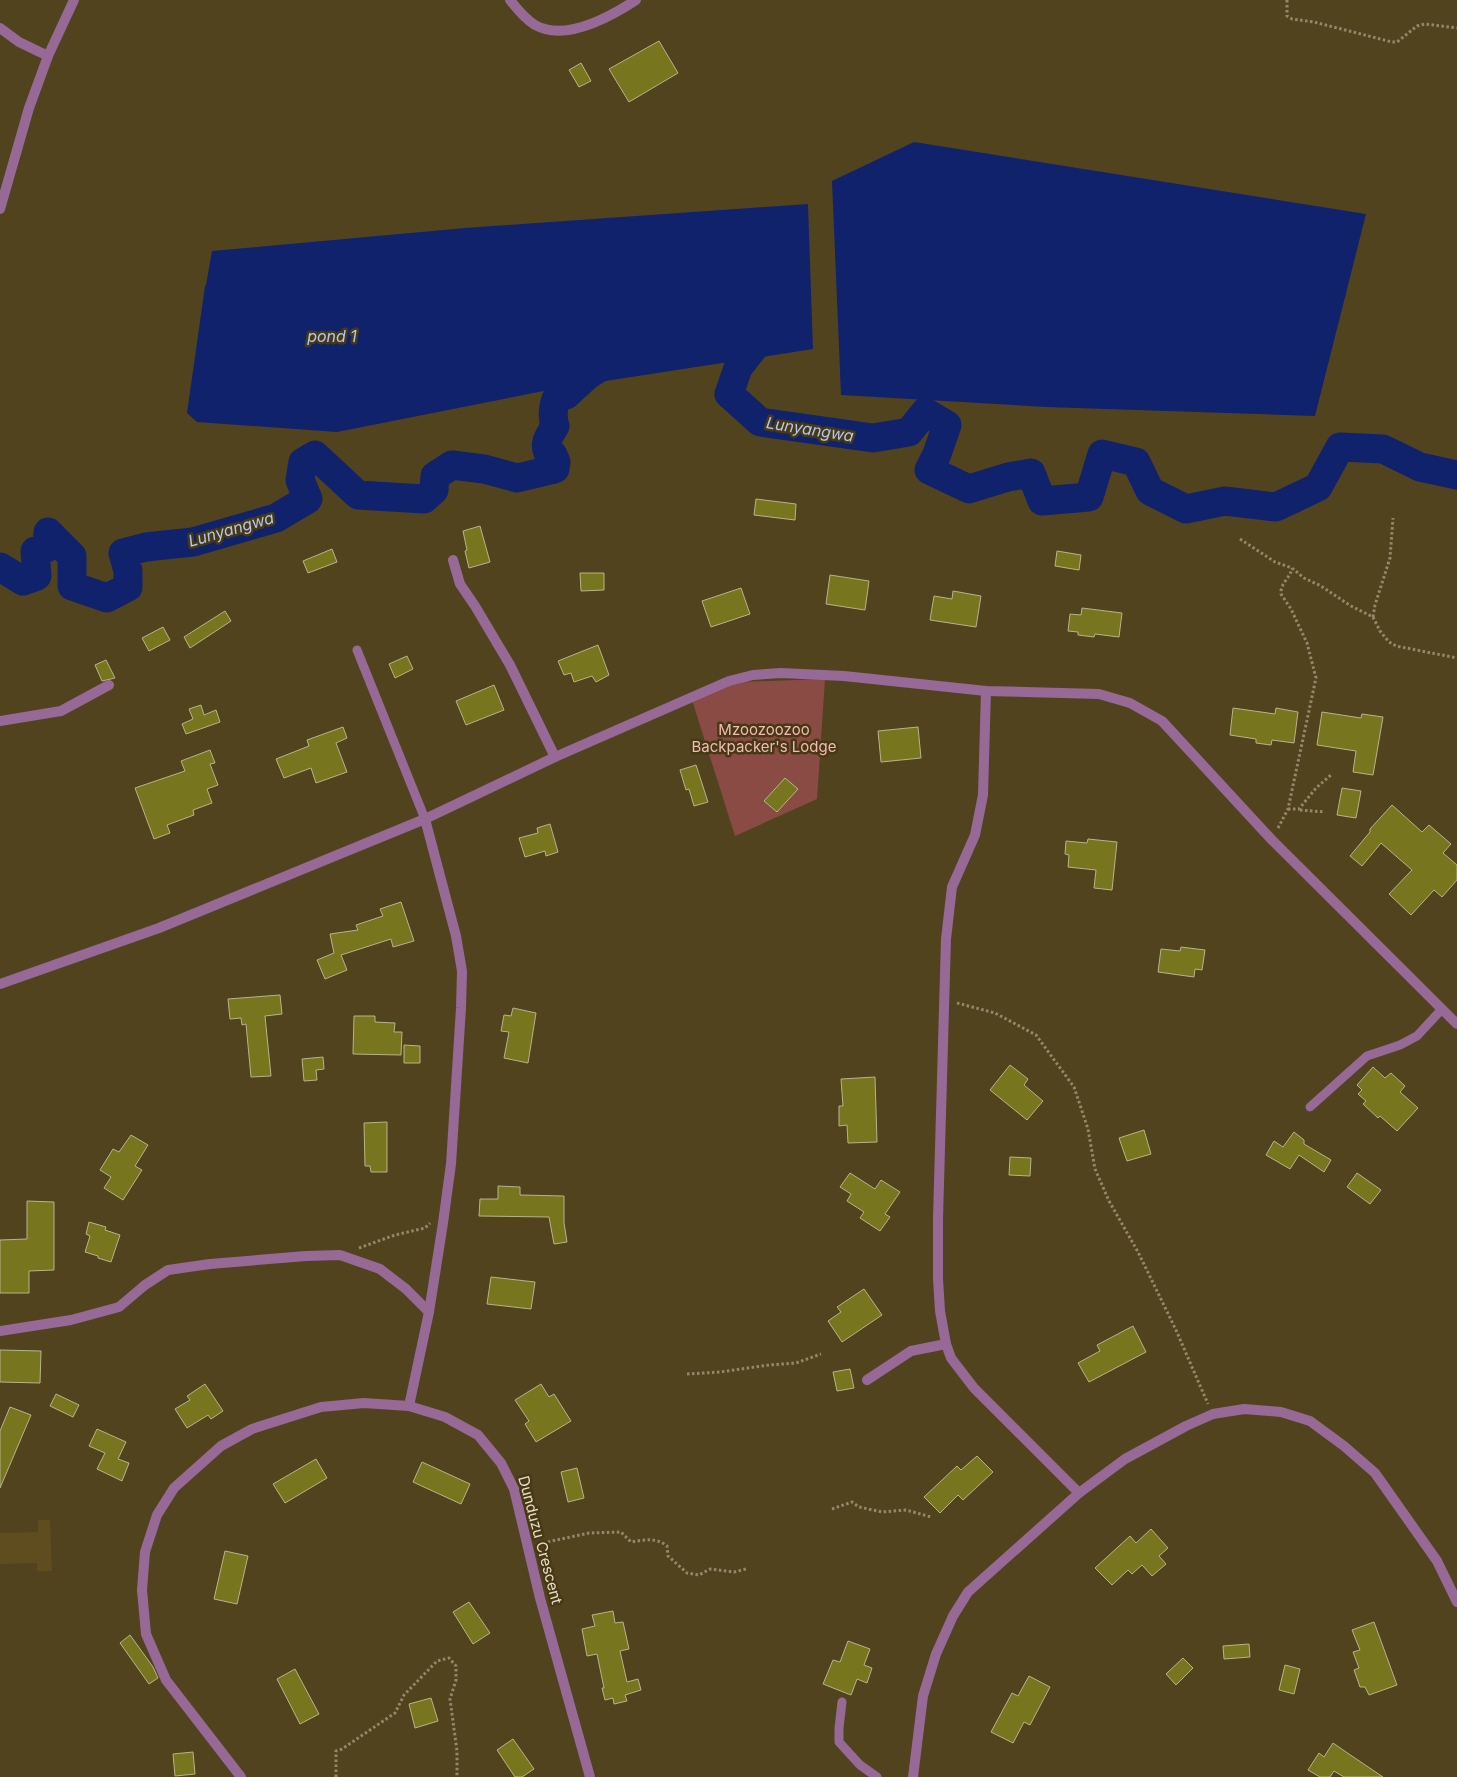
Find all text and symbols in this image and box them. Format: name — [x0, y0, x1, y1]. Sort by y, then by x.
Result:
water label: pond 1 — [306, 326, 357, 346]
water label: Lunyangwa — [765, 412, 855, 446]
water label: Lunyangwa — [186, 507, 276, 551]
park label: Mzoozoozoo Backpacker's Lodge — [692, 720, 836, 756]
street label: Dunduzu Crescent — [514, 1474, 567, 1606]

